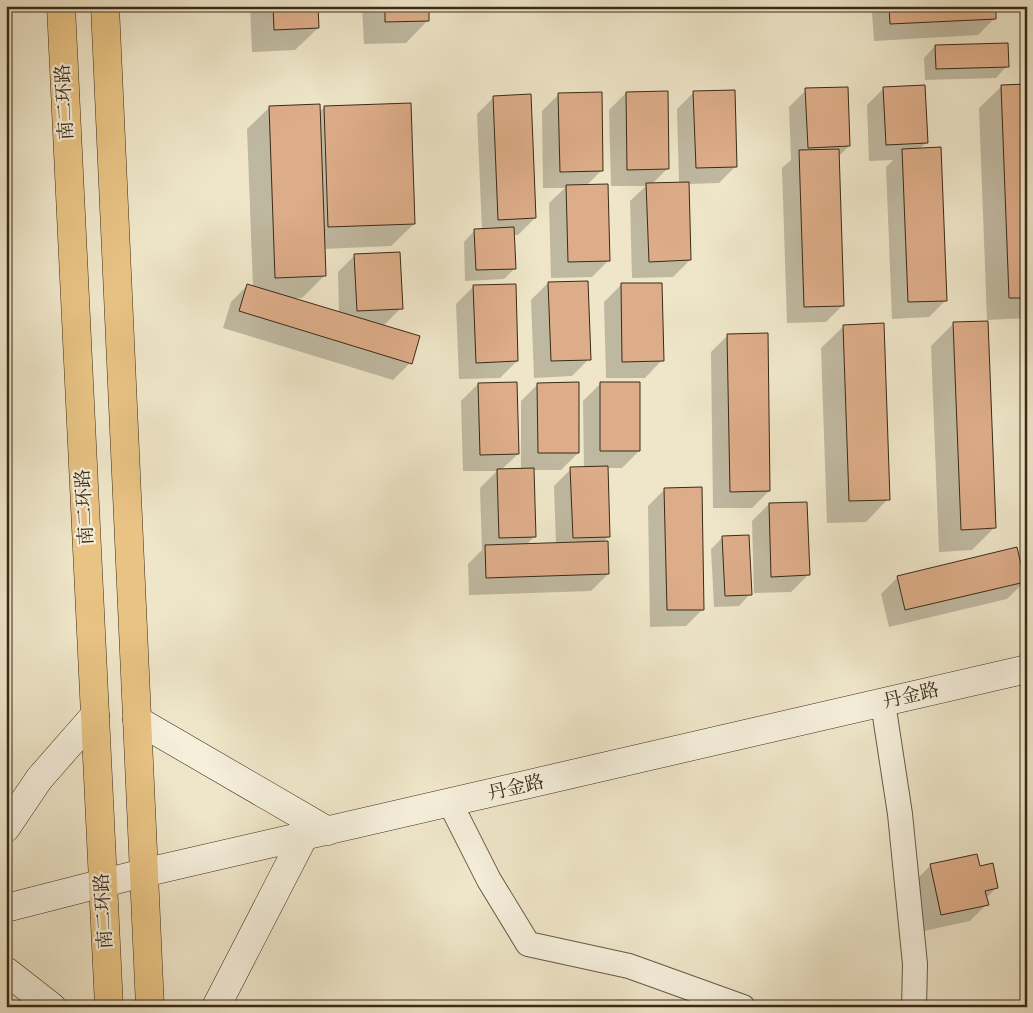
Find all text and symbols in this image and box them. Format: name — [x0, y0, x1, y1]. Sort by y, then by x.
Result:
street label: 南二环路 — [52, 63, 78, 141]
street label: 南二环路 — [72, 468, 98, 546]
street label: 丹金路 — [881, 678, 941, 714]
street label: 丹金路 — [486, 770, 546, 806]
street label: 南二环路 — [91, 872, 117, 950]

